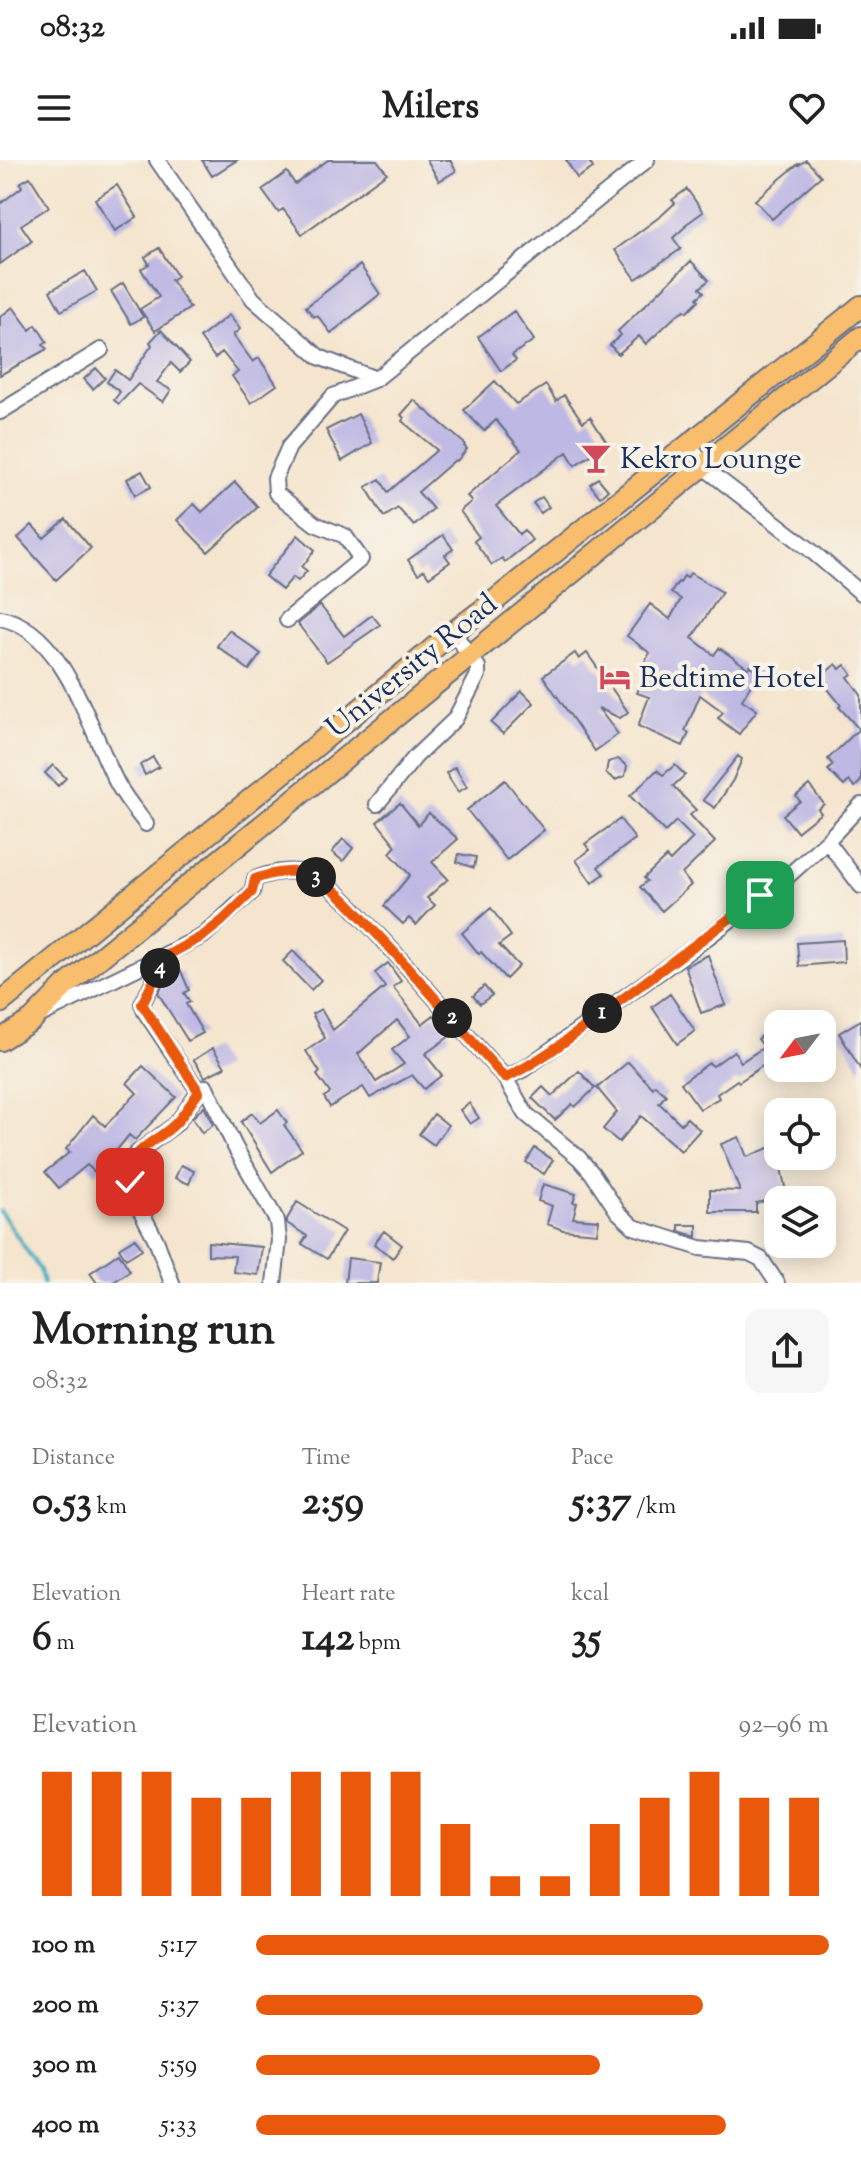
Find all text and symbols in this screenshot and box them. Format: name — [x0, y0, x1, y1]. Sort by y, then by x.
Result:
text: 08:32 — [40, 7, 105, 50]
text: Milers — [382, 82, 479, 134]
icon: menu — [32, 86, 76, 130]
icon: heart — [785, 86, 829, 130]
place label: Kekro Lounge — [620, 439, 802, 482]
bar icon: Kekro Lounge — [579, 441, 613, 475]
street label: University Road — [318, 584, 508, 750]
place label: Bedtime Hotel — [639, 658, 825, 701]
hotel icon: Bedtime Hotel — [598, 660, 632, 694]
pin: 3 — [296, 857, 336, 897]
text: 3 — [312, 861, 320, 893]
pin — [726, 861, 794, 929]
icon: arrive — [738, 873, 782, 917]
pin: 4 — [140, 948, 180, 988]
text: 4 — [154, 952, 166, 984]
pin: 1 — [582, 993, 622, 1033]
text: 1 — [598, 997, 606, 1029]
pin: 2 — [432, 998, 472, 1038]
text: 2 — [447, 1002, 457, 1034]
north arrow — [764, 1010, 836, 1082]
map controls — [764, 1010, 836, 1258]
button: locate — [764, 1098, 836, 1170]
pin — [96, 1148, 164, 1216]
icon: check — [108, 1160, 152, 1204]
button: layers — [764, 1186, 836, 1258]
text: Morning run — [32, 1301, 275, 1364]
button: share — [745, 1309, 829, 1393]
text: 08:32 — [32, 1363, 88, 1400]
text: Distance — [32, 1443, 115, 1475]
text: Time — [302, 1443, 351, 1475]
text: Pace — [571, 1443, 613, 1475]
text: 0.53 — [32, 1475, 92, 1532]
text: 2:59 — [302, 1475, 364, 1532]
text: 5:37 — [571, 1475, 632, 1532]
text: km — [92, 1492, 127, 1524]
text: /km — [632, 1492, 676, 1524]
text: Elevation — [32, 1579, 121, 1611]
text: Heart rate — [302, 1579, 396, 1611]
text: kcal — [571, 1579, 609, 1611]
text: 6 — [32, 1611, 52, 1668]
text: 142 — [302, 1611, 354, 1668]
text: 35 — [571, 1611, 601, 1668]
text: m — [52, 1628, 75, 1660]
text: bpm — [354, 1628, 401, 1660]
text: Elevation — [32, 1707, 137, 1744]
text: 92–96 m — [739, 1707, 829, 1744]
text: 100 m — [32, 1927, 95, 1964]
text: 5:17 — [160, 1927, 198, 1964]
text: 200 m — [32, 1987, 99, 2024]
text: 5:37 — [160, 1987, 199, 2024]
text: 300 m — [32, 2047, 97, 2084]
text: 5:59 — [160, 2047, 197, 2084]
text: 400 m — [32, 2107, 99, 2144]
text: 5:33 — [160, 2107, 197, 2144]

